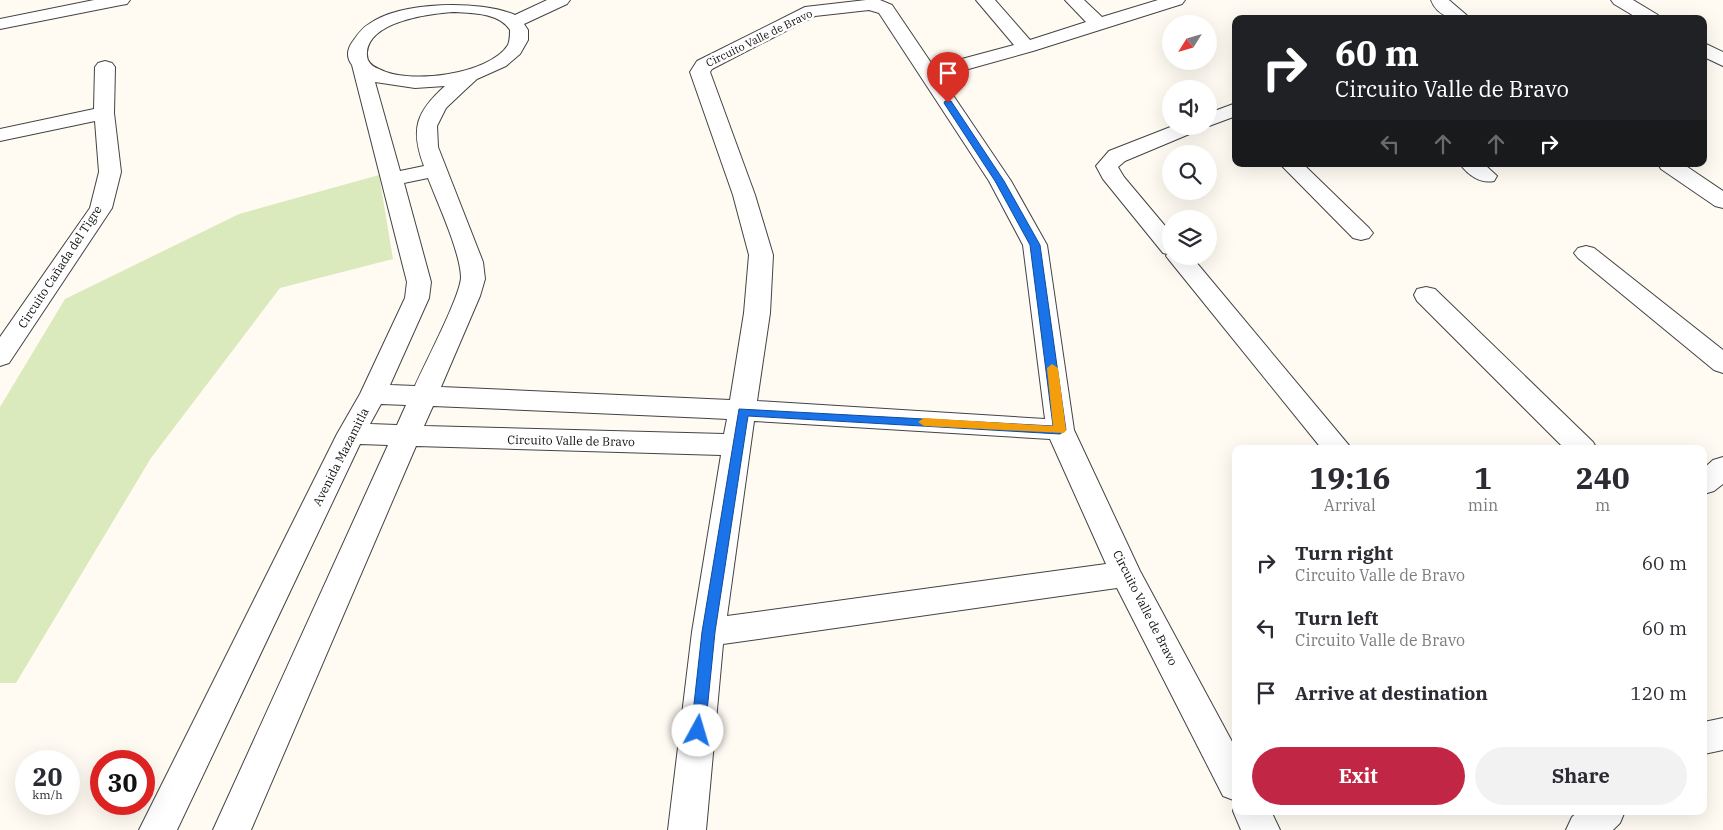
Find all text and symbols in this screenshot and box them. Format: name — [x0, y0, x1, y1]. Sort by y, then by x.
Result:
street label: Circuito Valle de Bravo — [703, 6, 815, 70]
north arrow — [1162, 15, 1218, 70]
map controls — [1162, 15, 1217, 265]
text: 60 m — [1335, 30, 1419, 76]
icon: right — [1252, 35, 1317, 100]
pin — [927, 52, 969, 103]
icon: arrive — [934, 59, 962, 87]
text: Circuito Valle de Bravo — [1335, 74, 1569, 103]
button: sound — [1162, 80, 1217, 135]
icon: left — [1376, 130, 1404, 158]
icon: ahead — [1429, 130, 1457, 158]
icon: ahead — [1482, 130, 1510, 158]
icon: right — [1535, 130, 1563, 158]
button: search — [1162, 145, 1217, 200]
street label: Circuito Cañada del Tigre — [14, 203, 105, 331]
button: layers — [1162, 210, 1217, 265]
street label: Avenida Mazamitla — [309, 405, 372, 508]
street label: Circuito Valle de Bravo — [507, 432, 635, 449]
text: 19:16 — [1309, 458, 1390, 497]
text: 1 — [1474, 458, 1492, 497]
text: 240 — [1576, 458, 1630, 497]
text: Arrival — [1324, 495, 1376, 515]
text: min — [1468, 495, 1498, 515]
text: m — [1595, 495, 1610, 515]
text: Turn right — [1295, 541, 1393, 565]
street label: Circuito Valle de Bravo — [1110, 548, 1181, 668]
icon: right — [1252, 549, 1280, 577]
text: 60 m — [1642, 551, 1687, 575]
text: Circuito Valle de Bravo — [1295, 565, 1465, 585]
text: Turn left — [1295, 606, 1378, 630]
icon: left — [1252, 614, 1280, 642]
text: 60 m — [1642, 616, 1687, 640]
text: Circuito Valle de Bravo — [1295, 630, 1465, 650]
icon: arrive — [1252, 679, 1280, 707]
text: Arrive at destination — [1295, 681, 1488, 705]
text: 120 m — [1630, 681, 1687, 705]
position arrow — [671, 704, 723, 756]
button: Exit — [1252, 747, 1465, 805]
button: Share — [1475, 747, 1687, 805]
speed limit sign: 30 — [90, 750, 155, 815]
text: 20 — [32, 760, 63, 793]
text: km/h — [32, 787, 63, 802]

